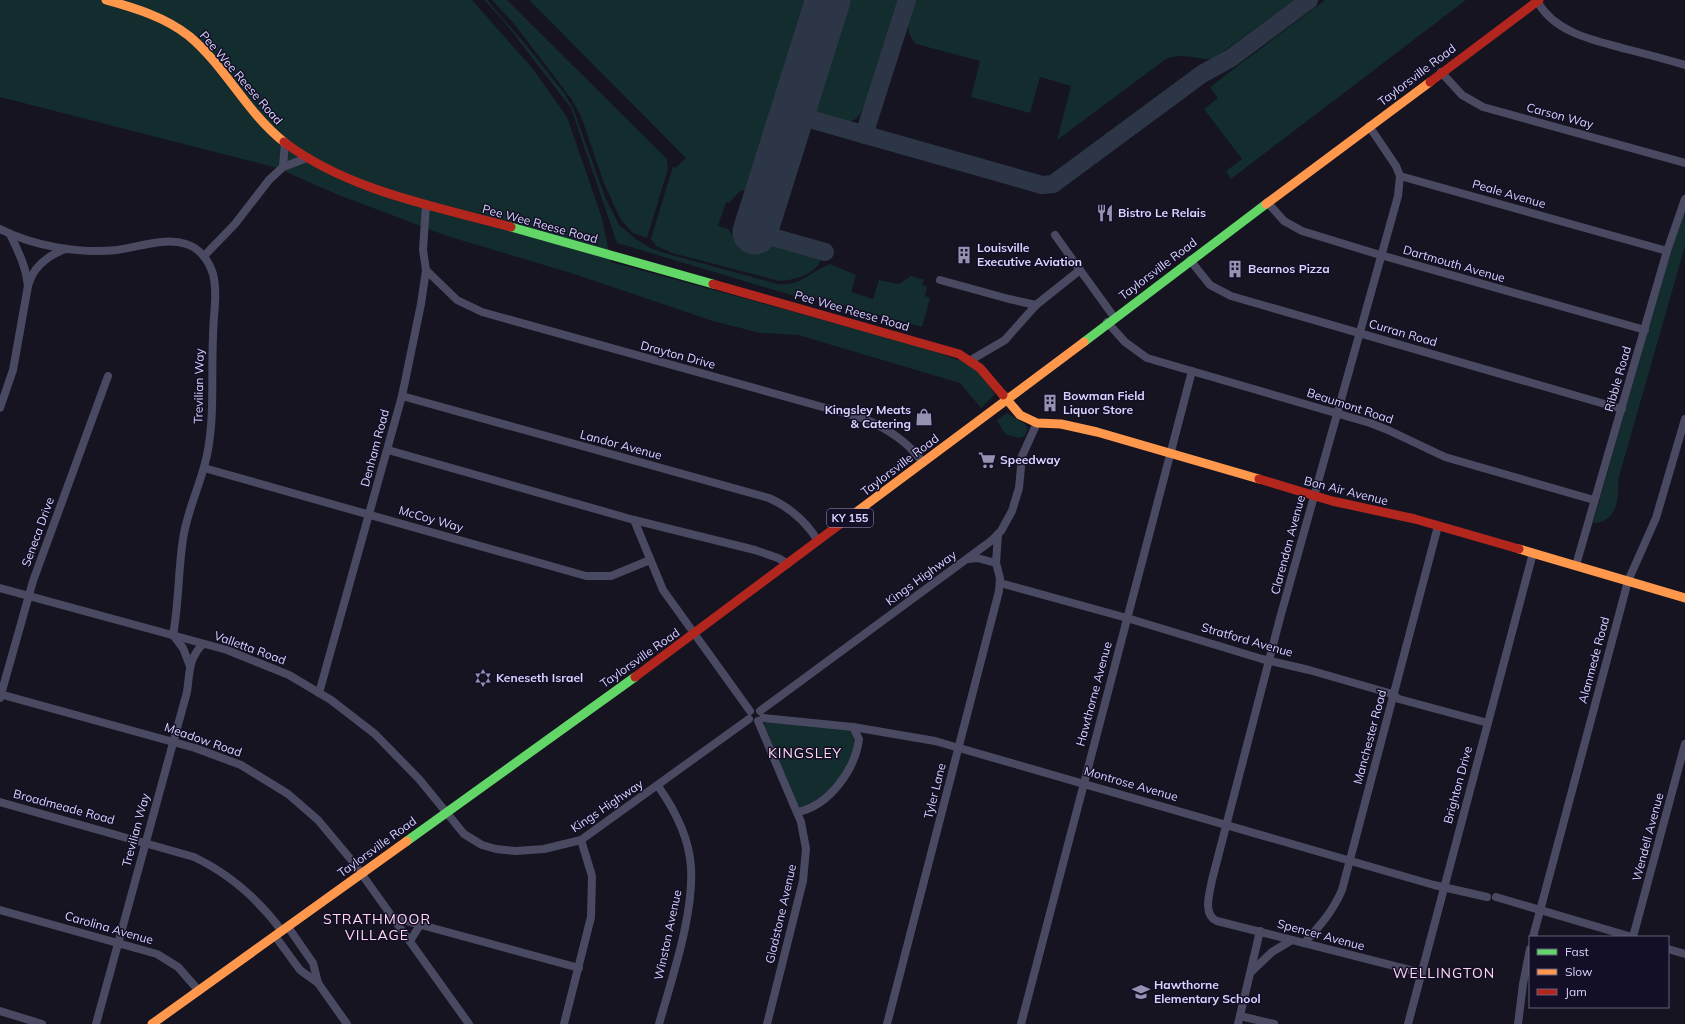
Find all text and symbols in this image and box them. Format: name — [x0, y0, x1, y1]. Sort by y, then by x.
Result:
street label: Pee Wee Reese Road — [197, 28, 286, 127]
street label: Taylorsville Road — [1375, 40, 1459, 109]
street label: Carson Way — [1525, 99, 1596, 132]
street label: Peale Avenue — [1471, 176, 1548, 211]
street label: Pee Wee Reese Road — [481, 201, 599, 246]
restaurant icon: Bistro Le Relais — [1095, 203, 1115, 223]
place label: Bistro Le Relais — [1118, 205, 1206, 220]
street label: Taylorsville Road — [1116, 234, 1200, 303]
place label: Louisville Executive Aviation — [977, 240, 1082, 269]
street label: Dartmouth Avenue — [1401, 242, 1507, 285]
building icon: Louisville Executive Aviation — [954, 245, 974, 265]
building icon: Bearnos Pizza — [1225, 259, 1245, 279]
place label: Bearnos Pizza — [1248, 261, 1330, 276]
street label: Pee Wee Reese Road — [793, 287, 911, 334]
street label: Curran Road — [1367, 316, 1439, 349]
street label: Drayton Drive — [639, 337, 717, 372]
street label: Ribble Road — [1601, 344, 1634, 413]
street label: Trevilian Way — [190, 347, 207, 424]
street label: Beaumont Road — [1305, 384, 1395, 427]
place label: Bowman Field Liquor Store — [1063, 388, 1145, 417]
building icon: Bowman Field Liquor Store — [1040, 393, 1060, 413]
place label: Kingsley Meats & Catering — [825, 402, 911, 431]
street label: Denham Road — [357, 407, 392, 488]
shop icon: Kingsley Meats & Catering — [914, 407, 934, 427]
street label: Landor Avenue — [579, 426, 664, 463]
street label: Taylorsville Road — [858, 430, 942, 499]
supermarket icon: Speedway — [977, 450, 997, 470]
place label: Speedway — [1000, 452, 1061, 467]
street label: Bon Air Avenue — [1303, 473, 1390, 508]
street label: Clarendon Avenue — [1267, 494, 1308, 596]
street label: Seneca Drive — [18, 495, 57, 569]
street label: McCoy Way — [397, 502, 466, 535]
road number: KY 155 — [827, 509, 873, 527]
street label: Kings Highway — [882, 547, 960, 608]
street label: Alanmede Road — [1575, 615, 1612, 705]
street label: Stratford Avenue — [1200, 619, 1295, 660]
street label: Taylorsville Road — [597, 625, 682, 691]
street label: Valletta Road — [212, 628, 288, 667]
street label: Hawthorne Avenue — [1072, 640, 1115, 748]
synagogue icon: Keneseth Israel — [473, 668, 493, 688]
place label: Keneseth Israel — [496, 670, 583, 685]
street label: Manchester Road — [1350, 688, 1389, 786]
street label: Meadow Road — [162, 719, 244, 760]
district label: KINGSLEY — [768, 744, 842, 762]
street label: Brighton Drive — [1440, 744, 1475, 825]
street label: Tyler Lane — [920, 761, 949, 820]
street label: Montrose Avenue — [1082, 763, 1180, 804]
street label: Kings Highway — [568, 776, 646, 835]
street label: Broadmeade Road — [12, 786, 116, 827]
street label: Trevilian Way — [118, 791, 153, 868]
street label: Wendell Avenue — [1629, 791, 1666, 883]
street label: Taylorsville Road — [334, 813, 419, 880]
street label: Gladstone Avenue — [762, 863, 799, 965]
street label: Winston Avenue — [651, 888, 684, 981]
street label: Carolina Avenue — [63, 908, 155, 947]
district label: STRATHMOOR VILLAGE — [323, 910, 431, 944]
street label: Spencer Avenue — [1276, 916, 1366, 953]
legend — [1529, 936, 1669, 1008]
text: Fast — [1565, 944, 1589, 959]
district label: WELLINGTON — [1393, 964, 1495, 982]
text: Slow — [1565, 964, 1593, 979]
place label: Hawthorne Elementary School — [1154, 977, 1261, 1006]
school or university icon: Hawthorne Elementary School — [1131, 982, 1151, 1002]
text: Jam — [1565, 984, 1587, 999]

